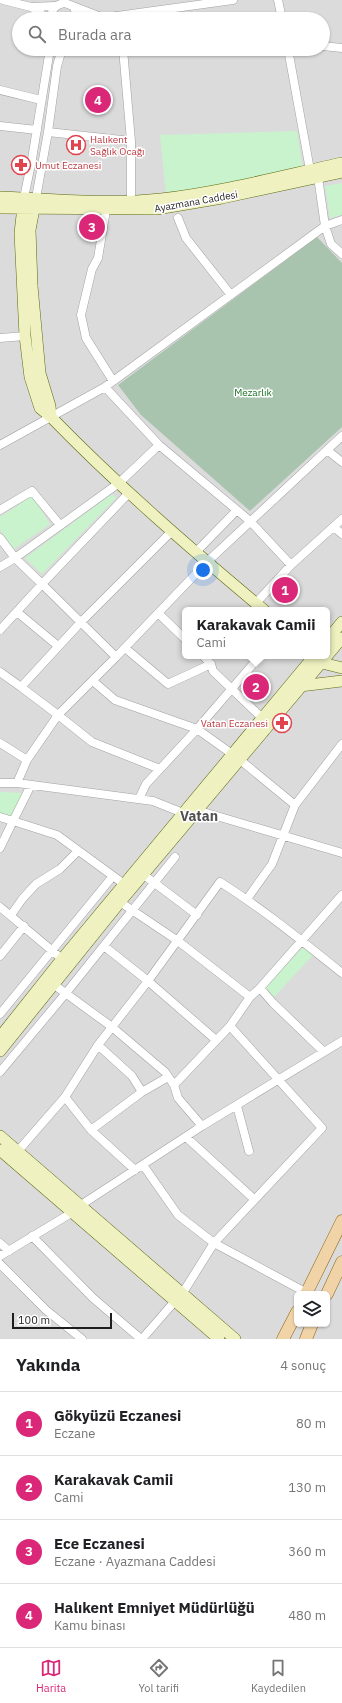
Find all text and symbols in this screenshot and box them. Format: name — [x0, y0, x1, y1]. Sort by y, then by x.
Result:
search box — [12, 12, 330, 56]
icon: search — [26, 23, 48, 45]
text: Burada ara — [58, 25, 132, 44]
pin: 4 — [85, 85, 111, 115]
place label: Halıkent Sağlık Ocağı — [90, 133, 145, 158]
hospital icon: Halıkent Sağlık Ocağı — [65, 134, 87, 156]
pharmacy icon: Umut Eczanesi — [10, 154, 32, 176]
place label: Umut Eczanesi — [35, 159, 101, 172]
street label: Ayazmana Caddesi — [153, 188, 239, 215]
pin: 3 — [79, 212, 105, 242]
park label: Mezarlık — [234, 386, 273, 399]
your location — [193, 560, 213, 580]
pin: 1 — [272, 575, 298, 605]
popup — [182, 607, 330, 659]
text: Karakavak Camii — [196, 615, 316, 634]
text: Cami — [196, 634, 226, 651]
pin: 2 — [243, 672, 269, 702]
pharmacy icon: Vatan Eczanesi — [271, 712, 293, 734]
place label: Vatan Eczanesi — [201, 717, 268, 730]
district label: Vatan — [180, 807, 218, 825]
map controls — [294, 1291, 330, 1327]
button: layers — [294, 1291, 330, 1327]
scale bar — [12, 1311, 112, 1330]
text: 100 m — [18, 1313, 50, 1327]
text: Yakında — [16, 1354, 80, 1376]
text: 4 sonuç — [280, 1357, 326, 1374]
text: Gökyüzü Eczanesi — [54, 1406, 181, 1425]
text: 1 — [25, 1415, 33, 1432]
text: 80 m — [296, 1415, 326, 1432]
text: Eczane — [54, 1425, 95, 1442]
text: Karakavak Camii — [54, 1470, 173, 1489]
text: 2 — [25, 1479, 33, 1496]
text: 130 m — [288, 1479, 326, 1496]
text: Cami — [54, 1489, 84, 1506]
text: Ece Eczanesi — [54, 1534, 145, 1553]
text: 3 — [25, 1543, 33, 1560]
text: 360 m — [288, 1543, 326, 1560]
text: Eczane · Ayazmana Caddesi — [54, 1553, 216, 1570]
text: Halıkent Emniyet Müdürlüğü — [54, 1598, 255, 1617]
text: 4 — [25, 1607, 33, 1624]
text: 480 m — [288, 1607, 326, 1624]
text: Kamu binası — [54, 1617, 126, 1634]
tab: Harita — [36, 1657, 66, 1695]
tab: Yol tarifi — [138, 1657, 179, 1695]
tab: Kaydedilen — [251, 1657, 306, 1695]

